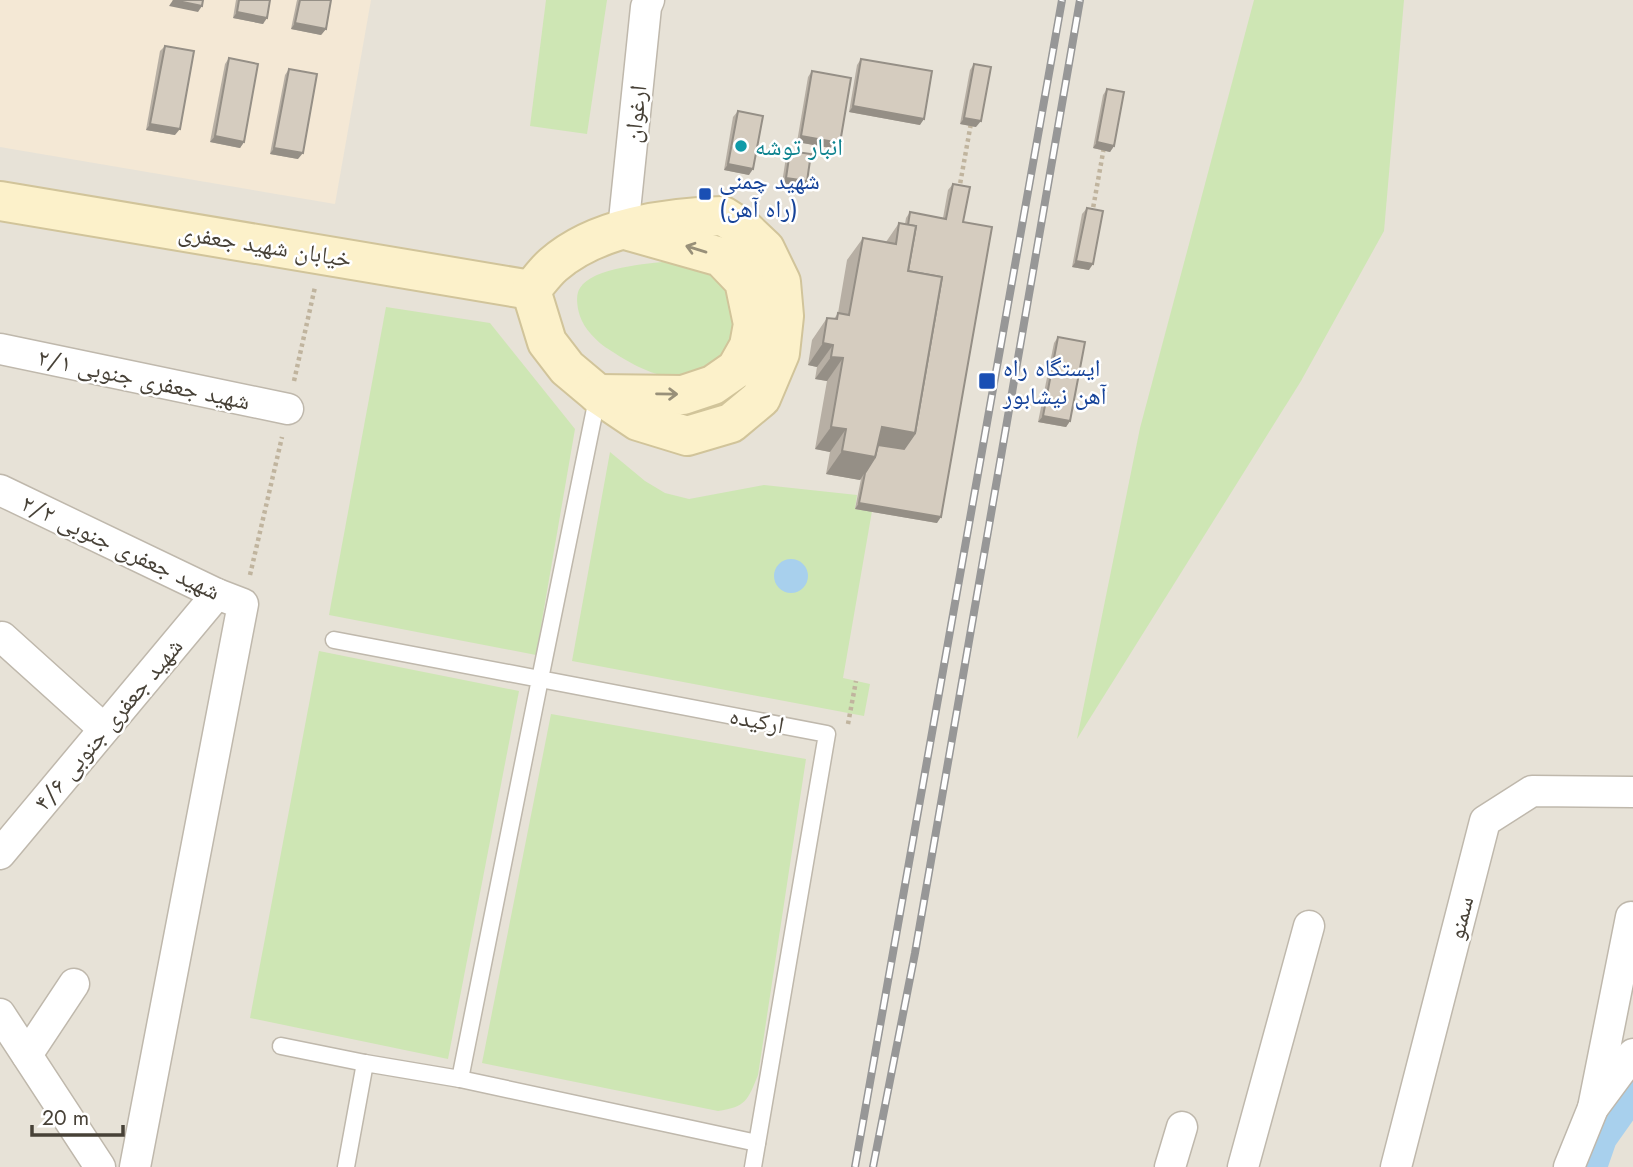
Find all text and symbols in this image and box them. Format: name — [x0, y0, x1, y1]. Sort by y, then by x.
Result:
street label: ارغوان — [615, 83, 655, 145]
place label: انبار توشه — [755, 129, 843, 164]
marker: انبار توشه — [733, 138, 749, 154]
place label: شهید چمنی (راه آهن) — [719, 163, 820, 226]
marker: شهید چمنی (راه آهن) — [697, 186, 713, 202]
street label: خیابان شهید جعفری — [176, 214, 354, 276]
one-way arrow — [686, 242, 708, 255]
street label: شهید جعفری جنوبی ۲/۱ — [35, 339, 253, 419]
place label: ایستگاه راه‌ آهن نیشابور — [1002, 350, 1107, 413]
marker: ایستگاه راه‌ آهن نیشابور — [977, 371, 997, 391]
one-way arrow — [655, 388, 678, 401]
street label: شهید جعفری جنوبی ۲/۲ — [16, 485, 226, 609]
street label: شهید جعفری جنوبی ۴/۶ — [25, 630, 191, 818]
street label: ارکیده — [727, 698, 787, 742]
street label: سمنو — [1438, 892, 1482, 944]
scale bar — [32, 1094, 122, 1138]
text: 20 m — [42, 1103, 89, 1133]

